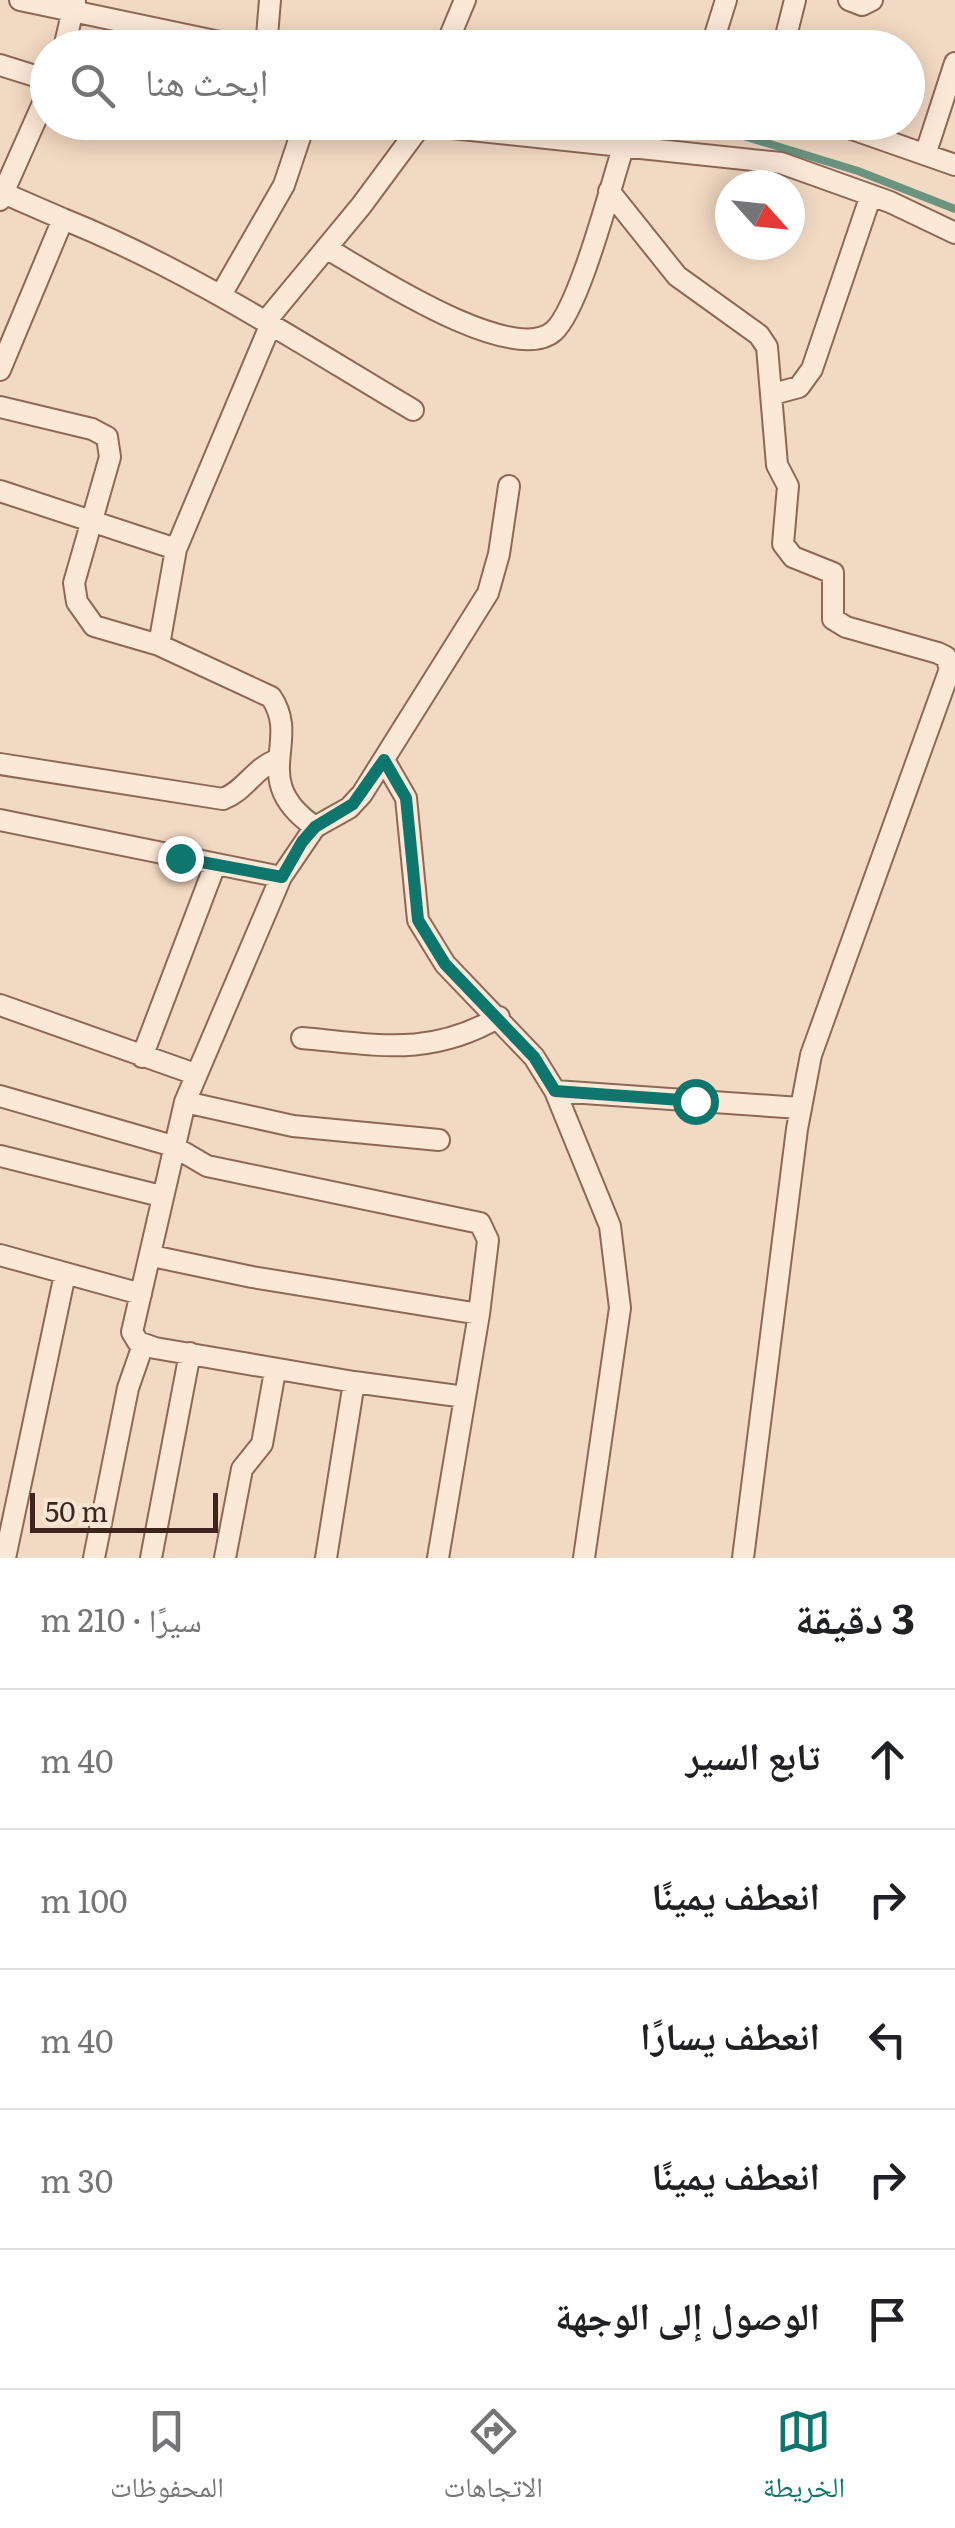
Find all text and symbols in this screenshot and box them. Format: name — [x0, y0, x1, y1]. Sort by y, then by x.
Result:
search box — [30, 30, 925, 140]
text: ابحث هنا — [145, 51, 268, 108]
icon: search — [65, 58, 120, 113]
north arrow — [715, 170, 805, 260]
route end — [158, 836, 204, 882]
route start — [673, 1079, 719, 1125]
scale bar — [30, 1488, 218, 1532]
text: 50 m — [45, 1489, 108, 1531]
text: 3 دقيقة — [795, 1585, 915, 1647]
text: سيرًا · 210 m — [40, 1594, 202, 1642]
text: تابع السير — [686, 1725, 820, 1782]
icon: ahead — [860, 1732, 915, 1787]
text: 40 m — [40, 1735, 114, 1783]
text: انعطف يمينًا — [651, 1865, 820, 1922]
icon: right — [860, 1872, 915, 1927]
text: 100 m — [40, 1875, 127, 1923]
text: انعطف يسارًا — [640, 2005, 820, 2062]
icon: left — [860, 2012, 915, 2067]
text: 40 m — [40, 2015, 114, 2063]
text: انعطف يمينًا — [651, 2145, 820, 2202]
icon: right — [860, 2152, 915, 2207]
text: 30 m — [40, 2155, 113, 2203]
text: الوصول إلى الوجهة — [555, 2285, 820, 2342]
icon: arrive — [860, 2292, 915, 2347]
tab: المحفوظات — [110, 2404, 224, 2515]
tab: الاتجاهات — [444, 2404, 543, 2515]
tab: الخريطة — [763, 2404, 845, 2515]

